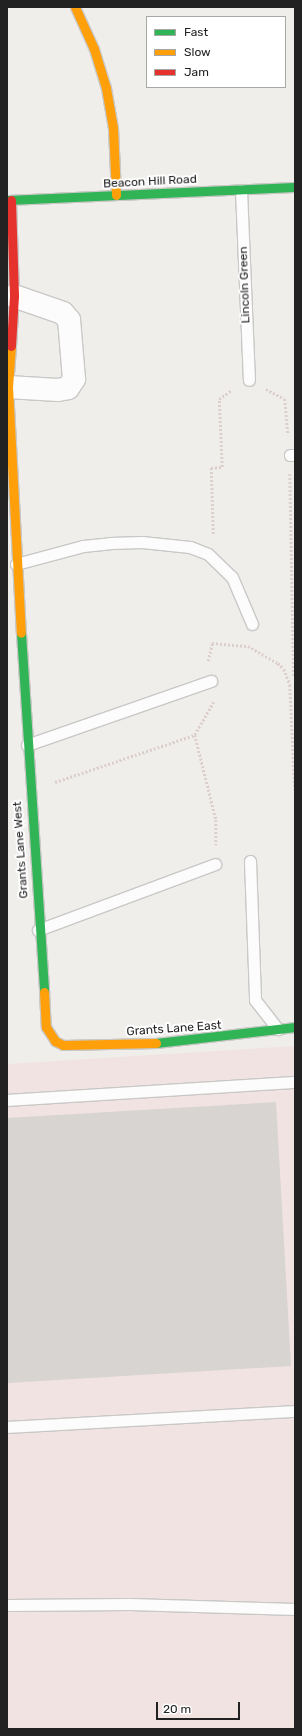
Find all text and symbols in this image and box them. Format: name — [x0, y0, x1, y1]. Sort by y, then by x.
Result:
legend — [146, 16, 286, 88]
text: Fast — [184, 25, 208, 39]
text: Slow — [184, 45, 211, 59]
text: Jam — [184, 65, 209, 79]
street label: Beacon Hill Road — [103, 172, 197, 192]
street label: Lincoln Green — [236, 246, 254, 324]
street label: Grants Lane West — [10, 801, 32, 899]
street label: Grants Lane East — [126, 1018, 222, 1040]
scale bar — [158, 1694, 242, 1720]
text: 20 m — [163, 1702, 191, 1716]

